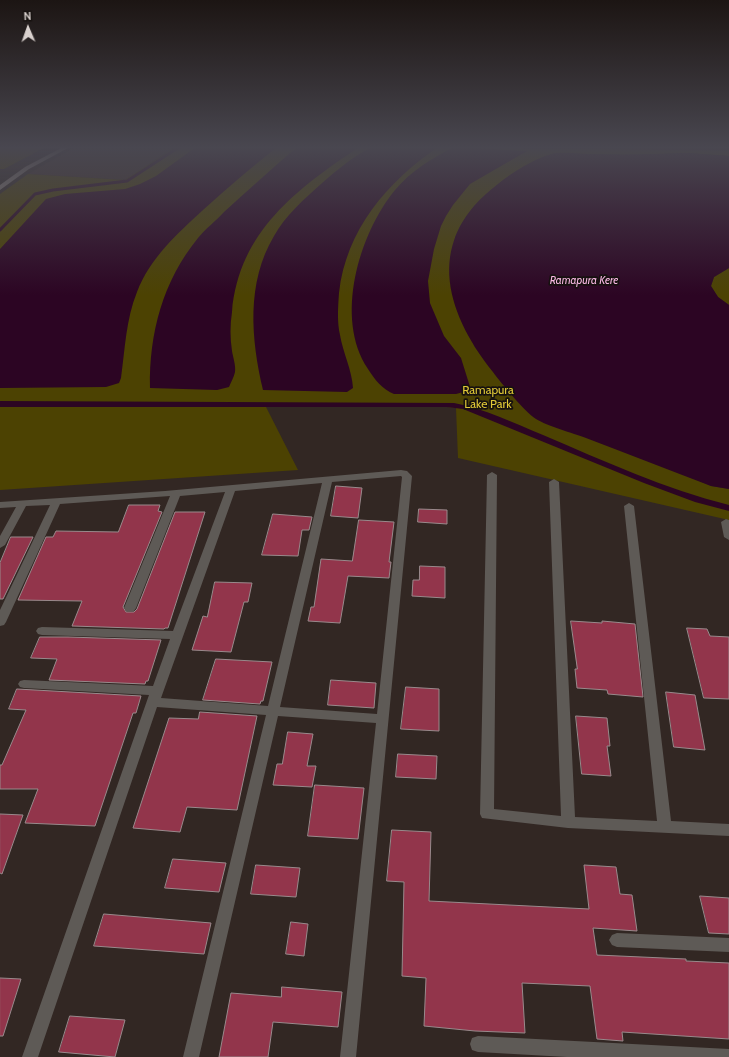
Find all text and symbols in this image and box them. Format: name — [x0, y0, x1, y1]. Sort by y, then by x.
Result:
north arrow — [8, 8, 48, 48]
text: N — [23, 9, 32, 23]
water label: Ramapura Kere — [550, 274, 618, 288]
park label: Ramapura Lake Park — [462, 383, 514, 411]

